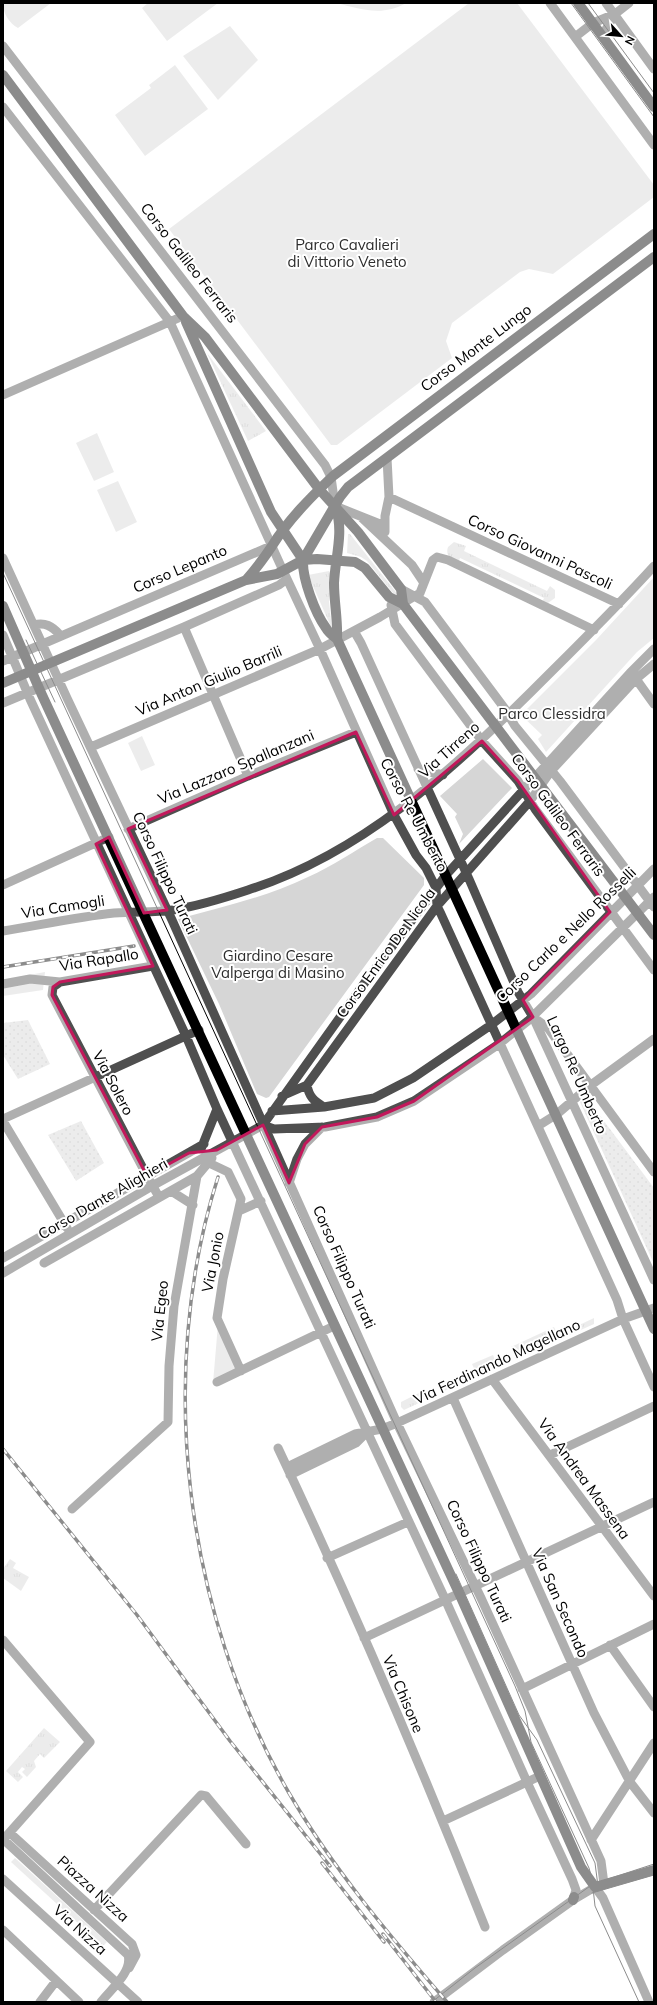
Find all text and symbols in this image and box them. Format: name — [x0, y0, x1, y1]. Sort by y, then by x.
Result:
north arrow — [601, 16, 641, 56]
text: N — [622, 34, 638, 47]
street label: Corso Galileo Ferraris — [137, 199, 242, 327]
park label: Parco Cavalieri di Vittorio Veneto — [287, 235, 407, 271]
street label: Corso Monte Lungo — [416, 300, 535, 396]
street label: Corso Giovanni Pascoli — [465, 510, 616, 593]
street label: Corso Lepanto — [130, 540, 230, 597]
street label: Via Anton Giulio Barrili — [133, 641, 285, 720]
park label: Parco Clessidra — [498, 704, 606, 723]
street label: Via Tirreno — [414, 717, 483, 782]
street label: Via Lazzaro Spallanzani — [155, 725, 317, 808]
street label: Corso Galileo Ferraris — [507, 749, 609, 880]
street label: Corso Re Umberto — [376, 754, 453, 875]
street label: Corso Filippo Turati — [129, 808, 202, 937]
street label: Corso Carlo e Nello Rosselli — [492, 863, 640, 1007]
street label: Corso Enrico De Nicola — [332, 884, 439, 1022]
street label: Via Camogli — [20, 891, 106, 922]
street label: Via Rapallo — [58, 944, 140, 975]
park label: Giardino Cesare Valperga di Masino — [211, 946, 345, 982]
street label: Largo Re Umberto — [543, 1013, 612, 1137]
street label: Via Solero — [89, 1047, 138, 1118]
street label: Corso Dante Alighieri — [35, 1154, 171, 1243]
street label: Corso Filippo Turati — [309, 1202, 380, 1331]
street label: Via Jonio — [197, 1230, 228, 1294]
street label: Via Egeo — [147, 1279, 172, 1343]
street label: Via Ferdinando Magellano — [410, 1315, 583, 1409]
street label: Via Andrea Massena — [534, 1415, 635, 1543]
street label: Corso Filippo Turati — [443, 1496, 516, 1625]
street label: Via San Secondo — [528, 1545, 593, 1660]
street label: Via Chisone — [379, 1652, 428, 1736]
street label: Piazza Nizza — [54, 1851, 133, 1926]
street label: Via Nizza — [49, 1900, 111, 1959]

